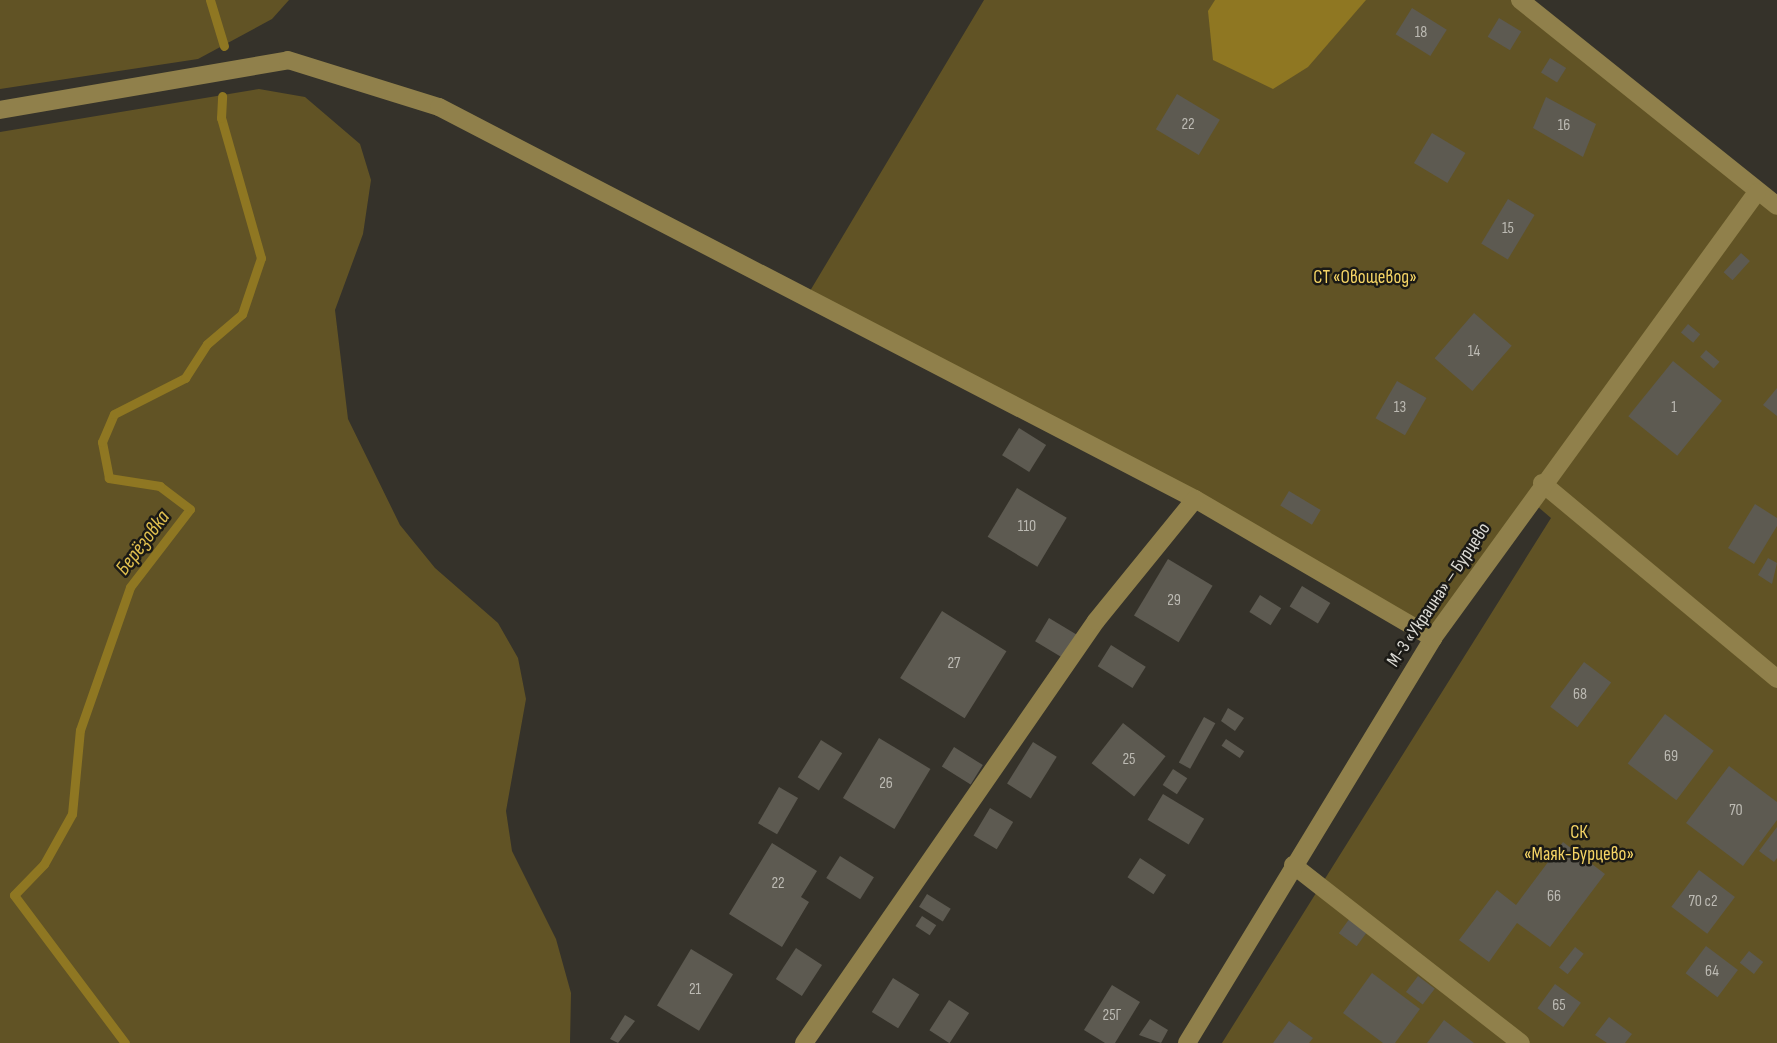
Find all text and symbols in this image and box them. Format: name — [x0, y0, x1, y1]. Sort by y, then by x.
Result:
house number: 18 — [1415, 23, 1427, 43]
house number: 22 — [1181, 115, 1195, 135]
house number: 16 — [1558, 116, 1570, 136]
house number: 15 — [1502, 219, 1514, 239]
park label: СТ «Овощевод» — [1313, 267, 1417, 289]
house number: 14 — [1468, 342, 1480, 362]
house number: 13 — [1394, 398, 1406, 418]
house number: 1 — [1671, 398, 1677, 418]
water label: Берёзовка — [110, 506, 176, 580]
house number: 110 — [1018, 517, 1036, 537]
street label: М-3 «Украина» – Бурцево — [1382, 519, 1496, 671]
house number: 29 — [1167, 591, 1181, 611]
house number: 27 — [947, 654, 961, 674]
house number: 68 — [1573, 685, 1587, 705]
house number: 69 — [1664, 747, 1678, 767]
house number: 25 — [1122, 750, 1136, 770]
house number: 26 — [879, 774, 893, 794]
house number: 70 — [1729, 801, 1743, 821]
park label: СК «Маяк-Бурцево» — [1524, 822, 1634, 866]
house number: 22 — [771, 874, 785, 894]
house number: 66 — [1547, 887, 1561, 907]
house number: 70 с2 — [1688, 892, 1718, 912]
house number: 64 — [1705, 962, 1719, 982]
house number: 21 — [689, 980, 701, 1000]
house number: 65 — [1552, 996, 1566, 1016]
house number: 25Г — [1103, 1006, 1121, 1026]

